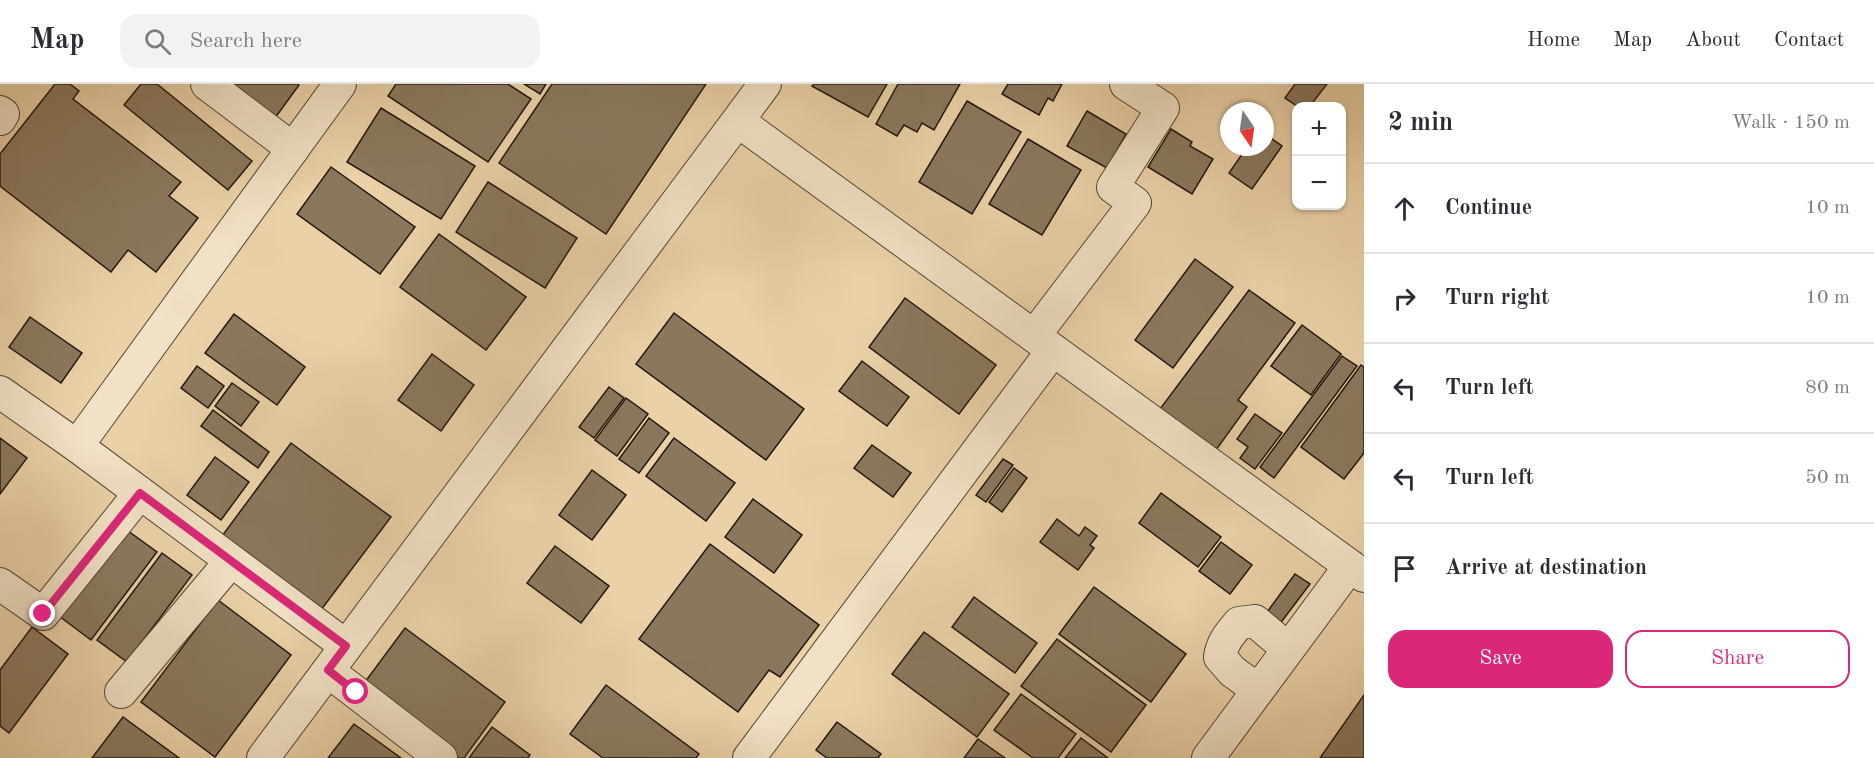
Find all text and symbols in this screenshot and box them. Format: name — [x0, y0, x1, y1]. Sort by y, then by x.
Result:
search box — [120, 14, 540, 68]
icon: search — [141, 25, 174, 58]
text: Map — [30, 27, 84, 55]
text: Search here — [189, 30, 302, 52]
text: Home — [1527, 30, 1580, 51]
text: Map — [1613, 30, 1652, 51]
text: About — [1685, 30, 1741, 51]
text: Contact — [1774, 30, 1844, 51]
north arrow — [1220, 102, 1274, 156]
map controls — [1292, 102, 1346, 210]
button: + — [1292, 102, 1346, 156]
text: 2 min — [1388, 110, 1453, 136]
text: Walk · 150 m — [1731, 113, 1850, 133]
button: − — [1292, 156, 1346, 210]
icon: ahead — [1388, 192, 1421, 225]
text: Continue — [1445, 197, 1532, 219]
text: 10 m — [1805, 198, 1850, 218]
icon: right — [1388, 282, 1421, 315]
text: Turn right — [1445, 287, 1549, 309]
text: 10 m — [1805, 288, 1850, 308]
icon: left — [1388, 372, 1421, 405]
text: Turn left — [1445, 377, 1534, 399]
text: 80 m — [1805, 378, 1850, 398]
icon: left — [1388, 462, 1421, 495]
text: Turn left — [1445, 467, 1534, 489]
text: 50 m — [1805, 468, 1850, 488]
icon: arrive — [1388, 552, 1421, 585]
text: Arrive at destination — [1445, 557, 1647, 579]
route end — [29, 600, 55, 626]
button: Save — [1388, 630, 1613, 688]
button: Share — [1625, 630, 1850, 688]
route start — [342, 678, 368, 704]

